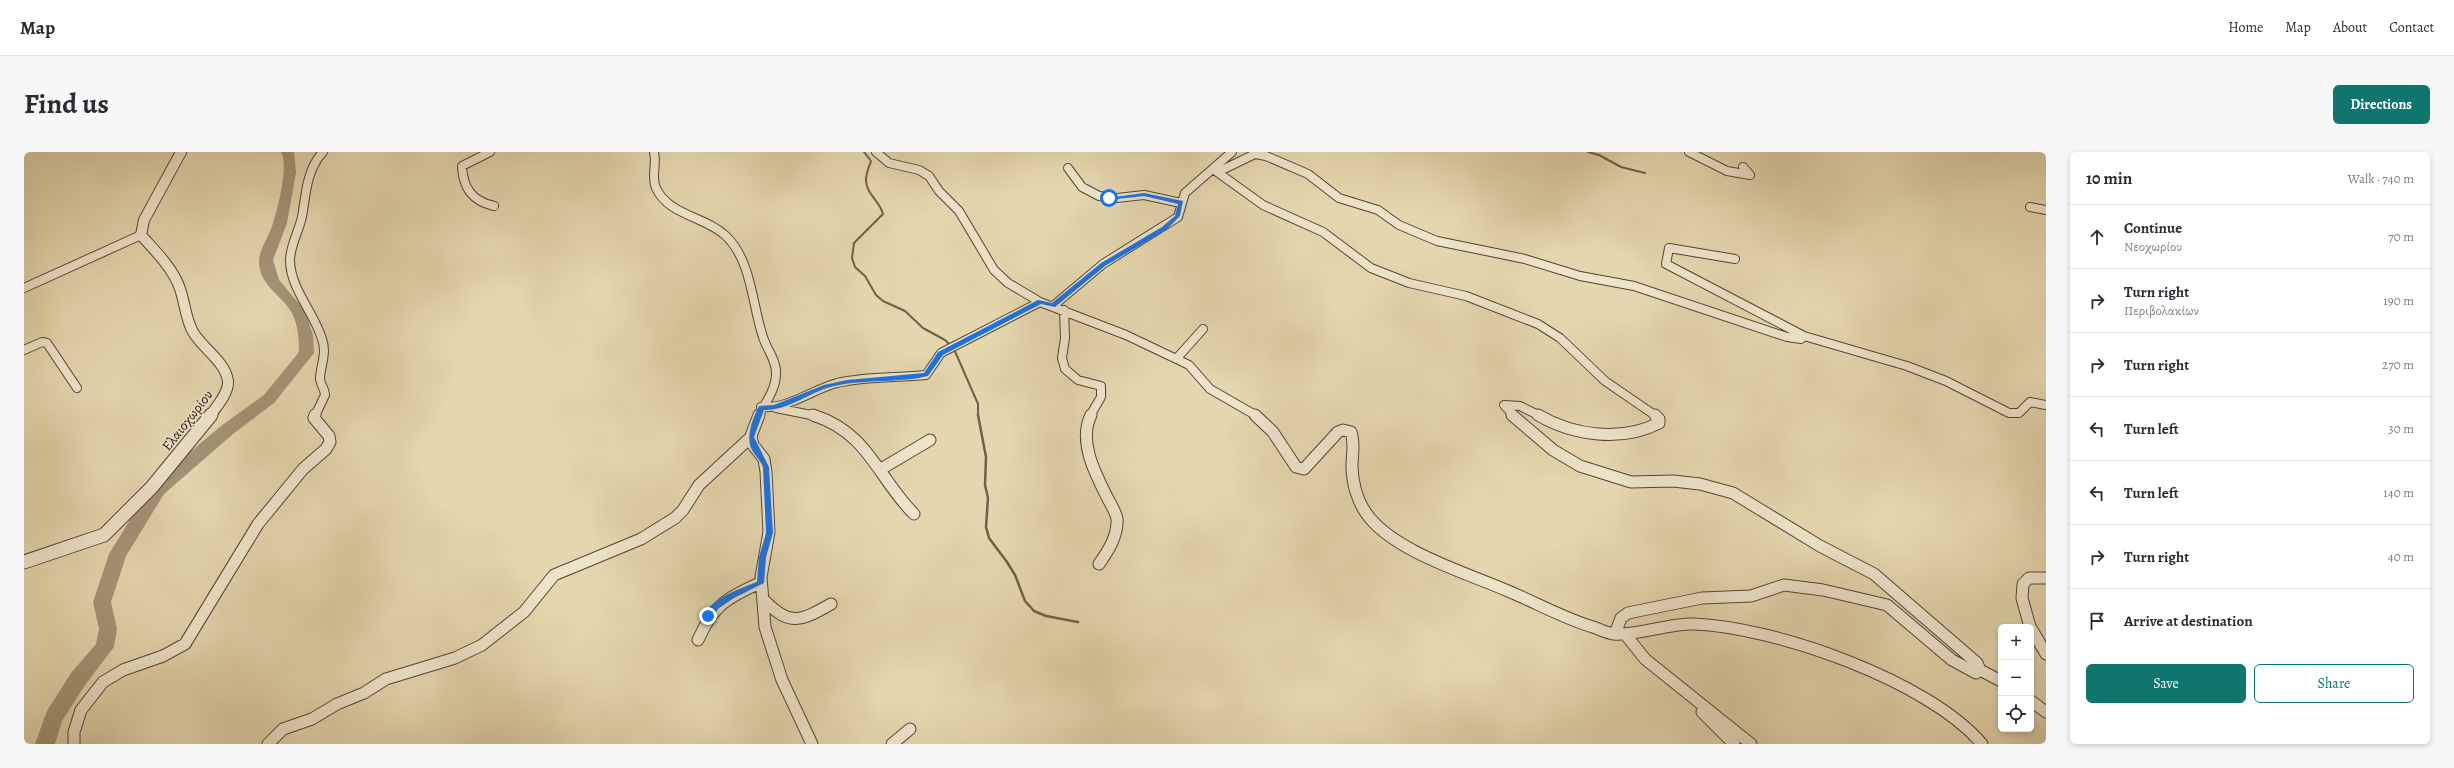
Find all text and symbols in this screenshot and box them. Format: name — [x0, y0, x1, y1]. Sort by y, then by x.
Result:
text: Map — [20, 15, 55, 41]
text: Home — [2228, 18, 2263, 37]
text: Map — [2285, 18, 2311, 37]
text: About — [2333, 18, 2367, 37]
text: Contact — [2389, 18, 2434, 37]
text: Find us — [24, 85, 109, 123]
button: Directions — [2333, 85, 2430, 124]
text: 10 min — [2086, 167, 2132, 190]
text: Walk · 740 m — [2348, 170, 2414, 187]
route start — [1100, 189, 1118, 207]
text: Continue — [2124, 218, 2182, 238]
icon: ahead — [2086, 226, 2108, 248]
text: 70 m — [2388, 228, 2414, 245]
text: Νεοχωρίου — [2124, 238, 2182, 255]
text: Turn right — [2124, 282, 2189, 302]
icon: right — [2086, 290, 2108, 312]
text: 190 m — [2383, 292, 2414, 309]
text: Περιβολακίων — [2124, 302, 2199, 319]
icon: right — [2086, 354, 2108, 376]
text: Turn right — [2124, 355, 2189, 375]
text: 270 m — [2382, 356, 2414, 373]
street label: Ελαιοχωρίου — [158, 386, 217, 455]
icon: left — [2086, 418, 2108, 440]
text: Turn left — [2124, 419, 2179, 439]
text: 30 m — [2388, 420, 2414, 437]
icon: left — [2086, 482, 2108, 504]
text: Turn left — [2124, 483, 2179, 503]
text: 140 m — [2383, 484, 2414, 501]
icon: right — [2086, 546, 2108, 568]
text: Turn right — [2124, 547, 2189, 567]
text: 40 m — [2388, 548, 2414, 565]
route end — [699, 607, 717, 625]
icon: arrive — [2086, 610, 2108, 632]
text: Arrive at destination — [2124, 611, 2253, 631]
map controls — [1998, 624, 2034, 732]
button: + — [1998, 624, 2034, 660]
button: − — [1998, 660, 2034, 696]
button: Save — [2086, 664, 2246, 703]
button: Share — [2254, 664, 2414, 703]
button: locate — [1998, 696, 2034, 732]

